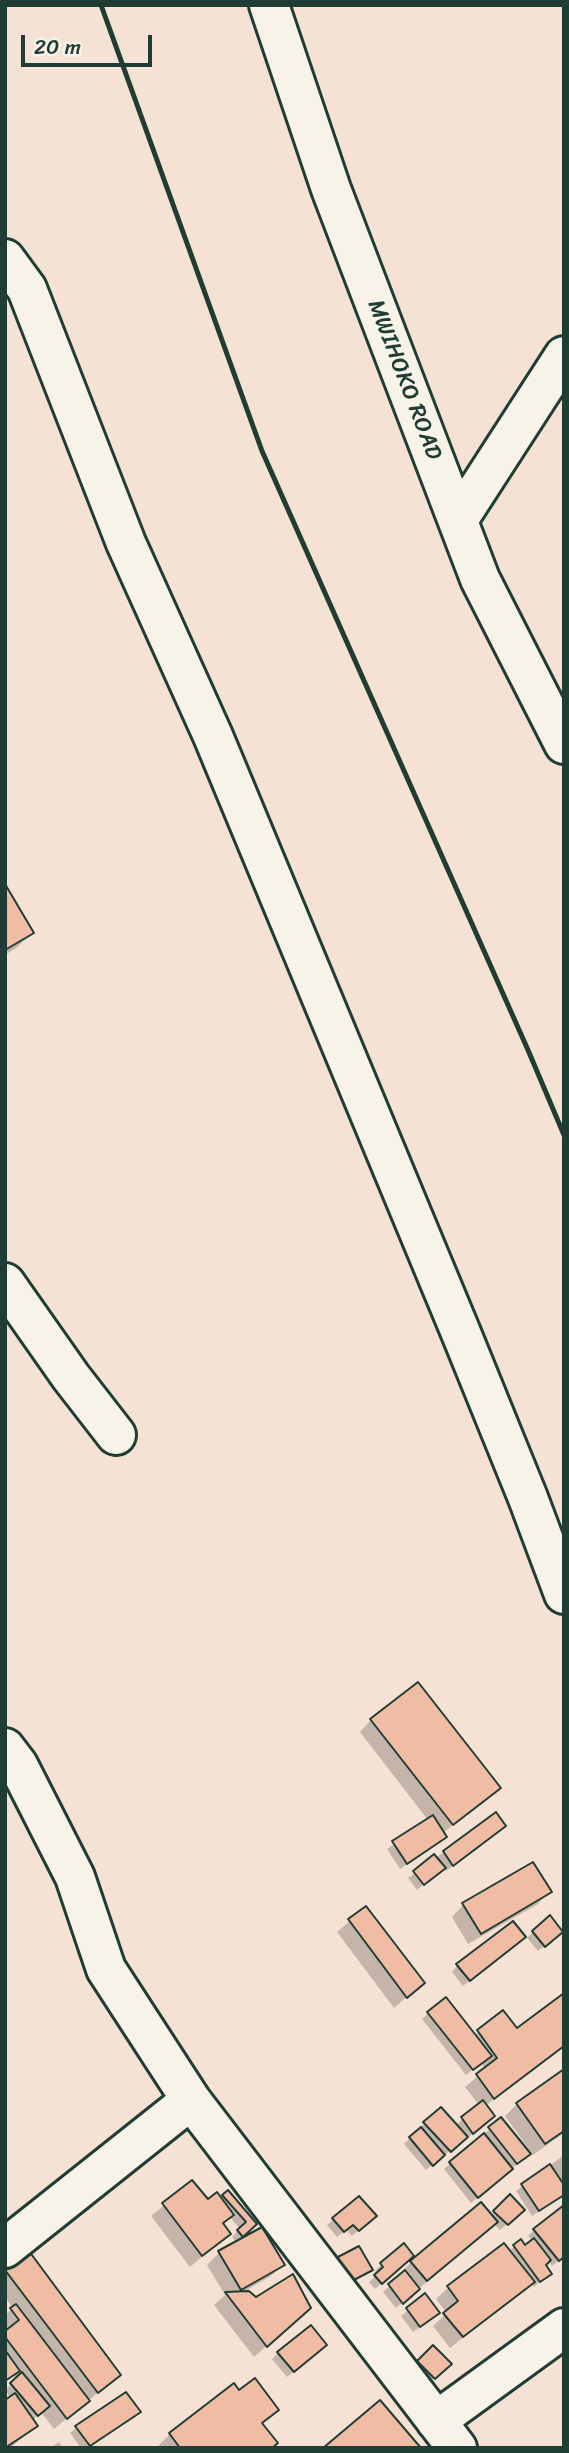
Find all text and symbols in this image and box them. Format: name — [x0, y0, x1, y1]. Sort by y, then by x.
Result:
scale bar — [24, 21, 156, 65]
text: 20 m — [34, 28, 81, 66]
street label: MWIHOKO ROAD — [361, 296, 447, 464]

